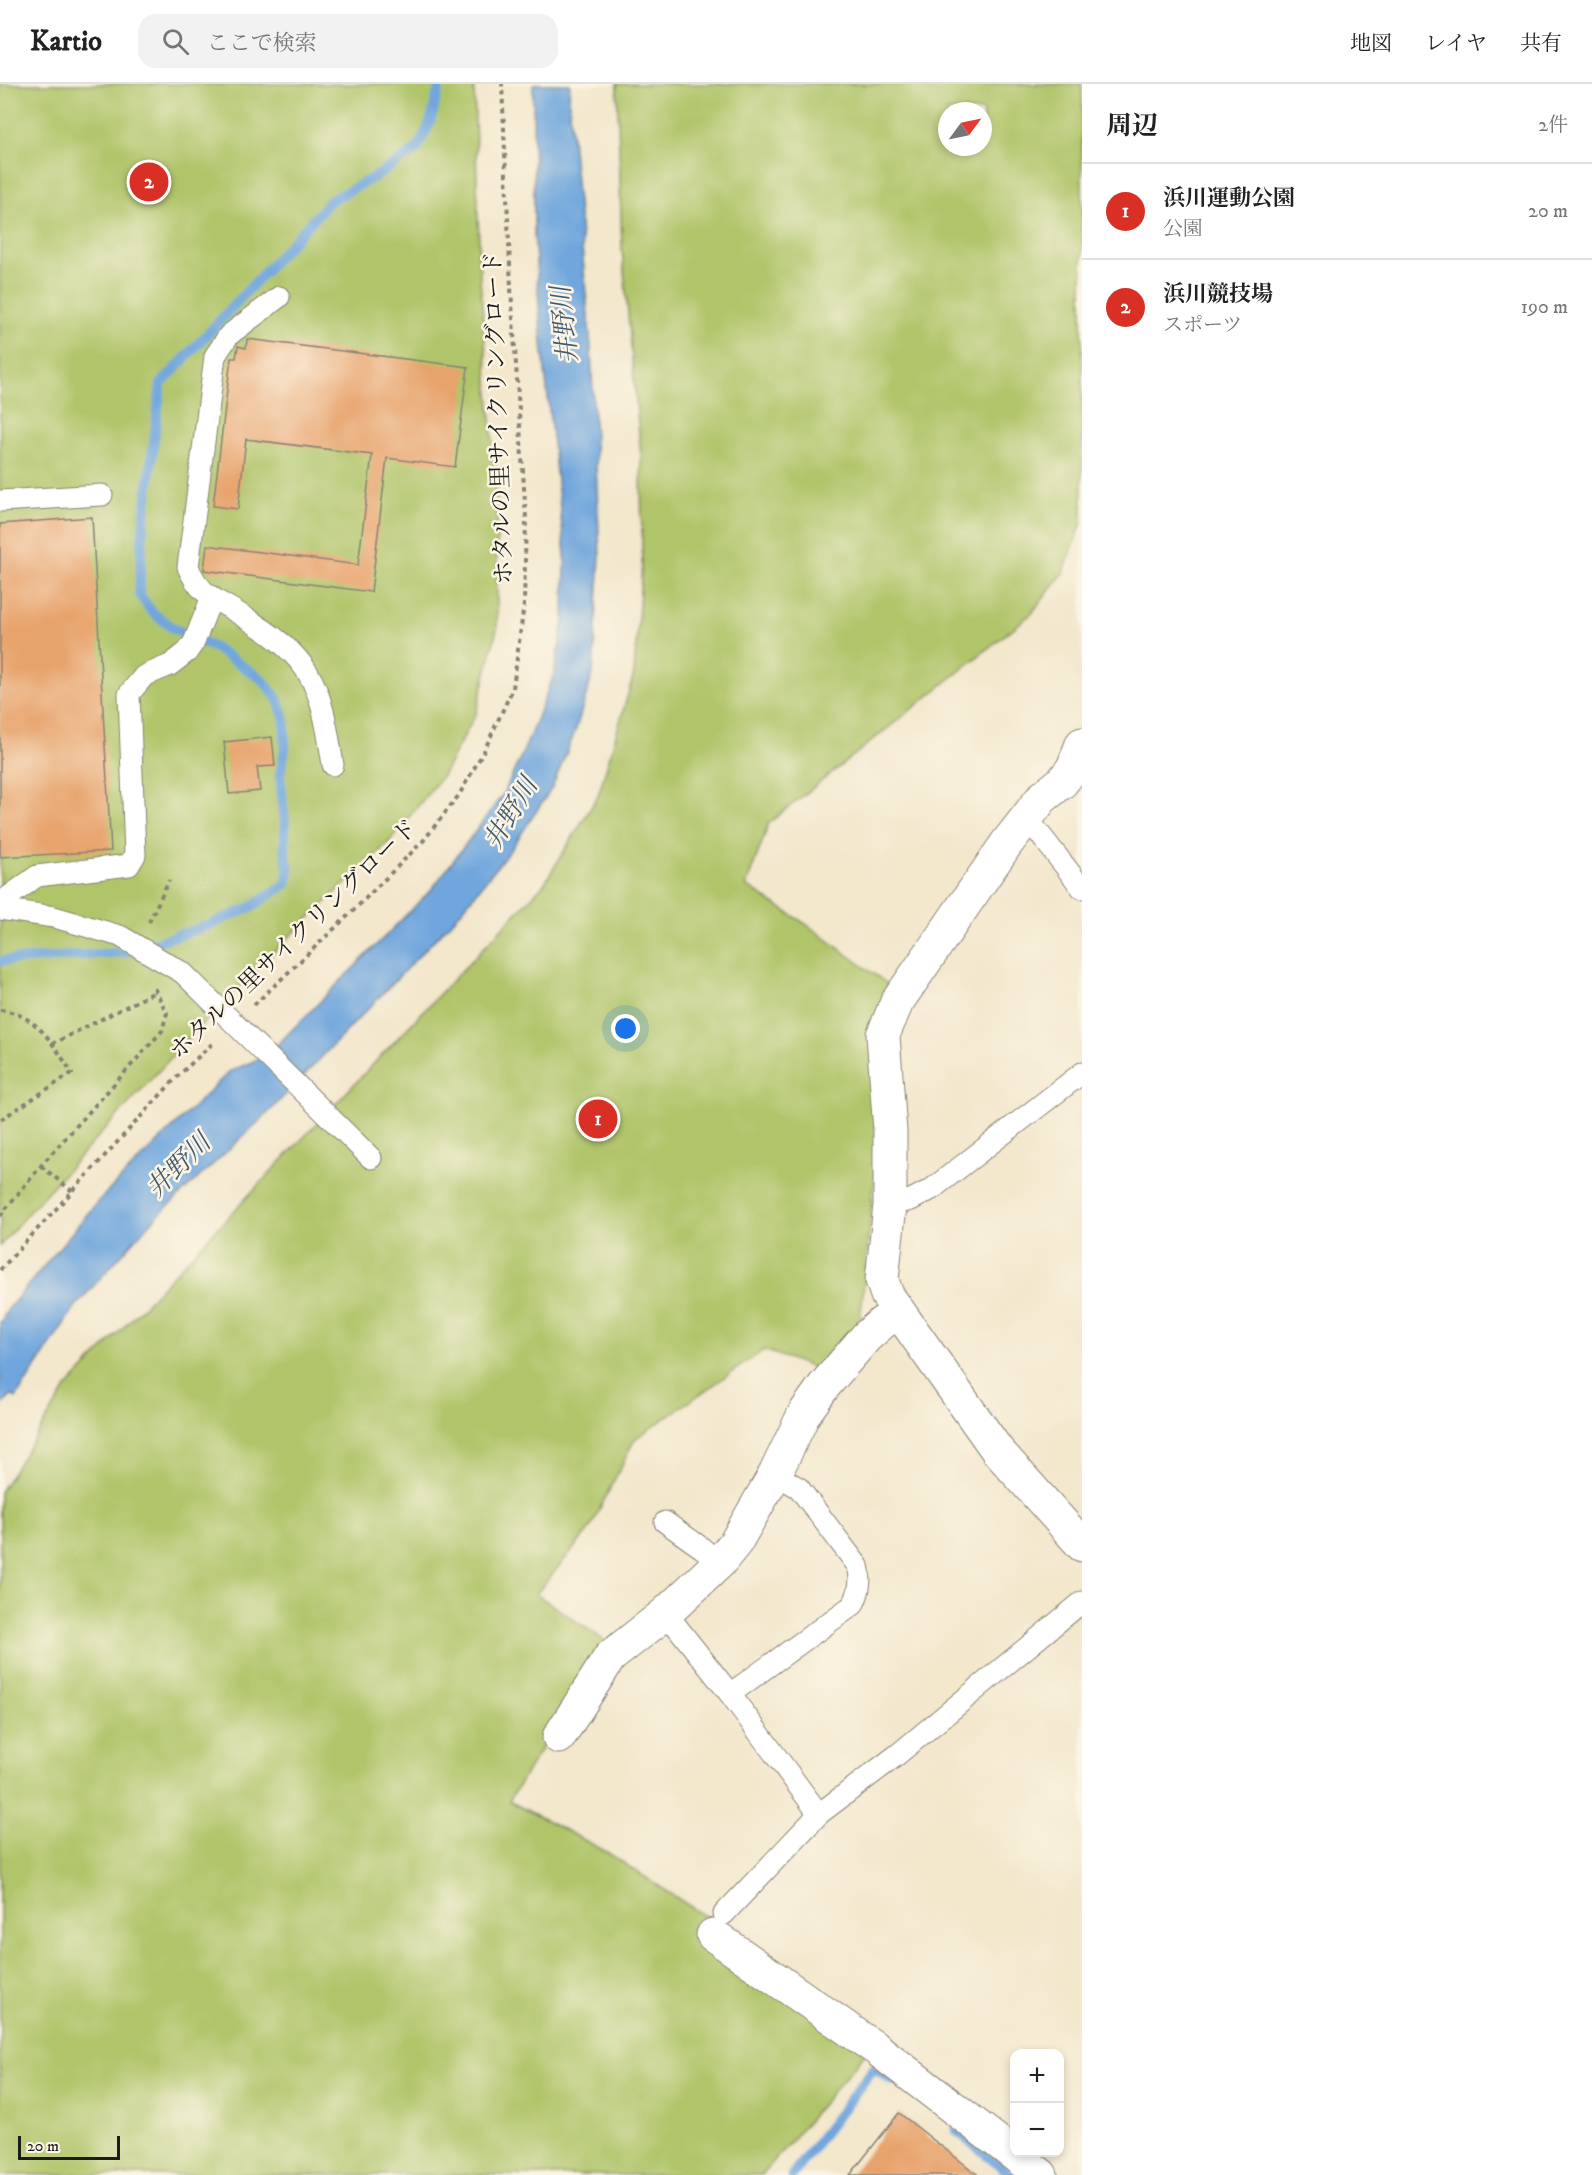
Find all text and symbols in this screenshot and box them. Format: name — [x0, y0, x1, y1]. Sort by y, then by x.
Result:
search box — [138, 14, 558, 68]
text: Kartio — [30, 24, 102, 59]
icon: search — [159, 25, 192, 58]
text: ここで検索 — [207, 30, 317, 57]
text: 地図 — [1350, 31, 1392, 57]
text: レイヤ — [1425, 31, 1487, 57]
text: 共有 — [1520, 31, 1562, 57]
north arrow — [938, 102, 992, 156]
text: 周辺 — [1106, 110, 1158, 143]
text: 2件 — [1538, 113, 1568, 138]
pin: 2 — [130, 160, 168, 204]
text: 浜川運動公園 — [1163, 185, 1295, 212]
text: 1 — [1122, 199, 1129, 224]
text: 20 m — [1528, 199, 1568, 224]
text: 公園 — [1163, 217, 1203, 242]
street label: ホタルの里サイクリングロード — [478, 251, 520, 585]
water label: 井野川 — [545, 281, 586, 365]
text: 浜川競技場 — [1163, 281, 1273, 308]
text: 2 — [1121, 295, 1130, 320]
text: 190 m — [1521, 295, 1568, 320]
text: スポーツ — [1163, 313, 1242, 338]
water label: 井野川 — [477, 769, 547, 856]
street label: ホタルの里サイクリングロード — [163, 813, 424, 1066]
your location — [611, 1014, 640, 1043]
pin: 1 — [578, 1096, 618, 1142]
water label: 井野川 — [140, 1125, 220, 1205]
map controls — [1010, 2049, 1064, 2157]
button: + — [1010, 2049, 1064, 2103]
button: − — [1010, 2103, 1064, 2157]
scale bar — [18, 2133, 120, 2160]
text: 20 m — [27, 2136, 59, 2156]

